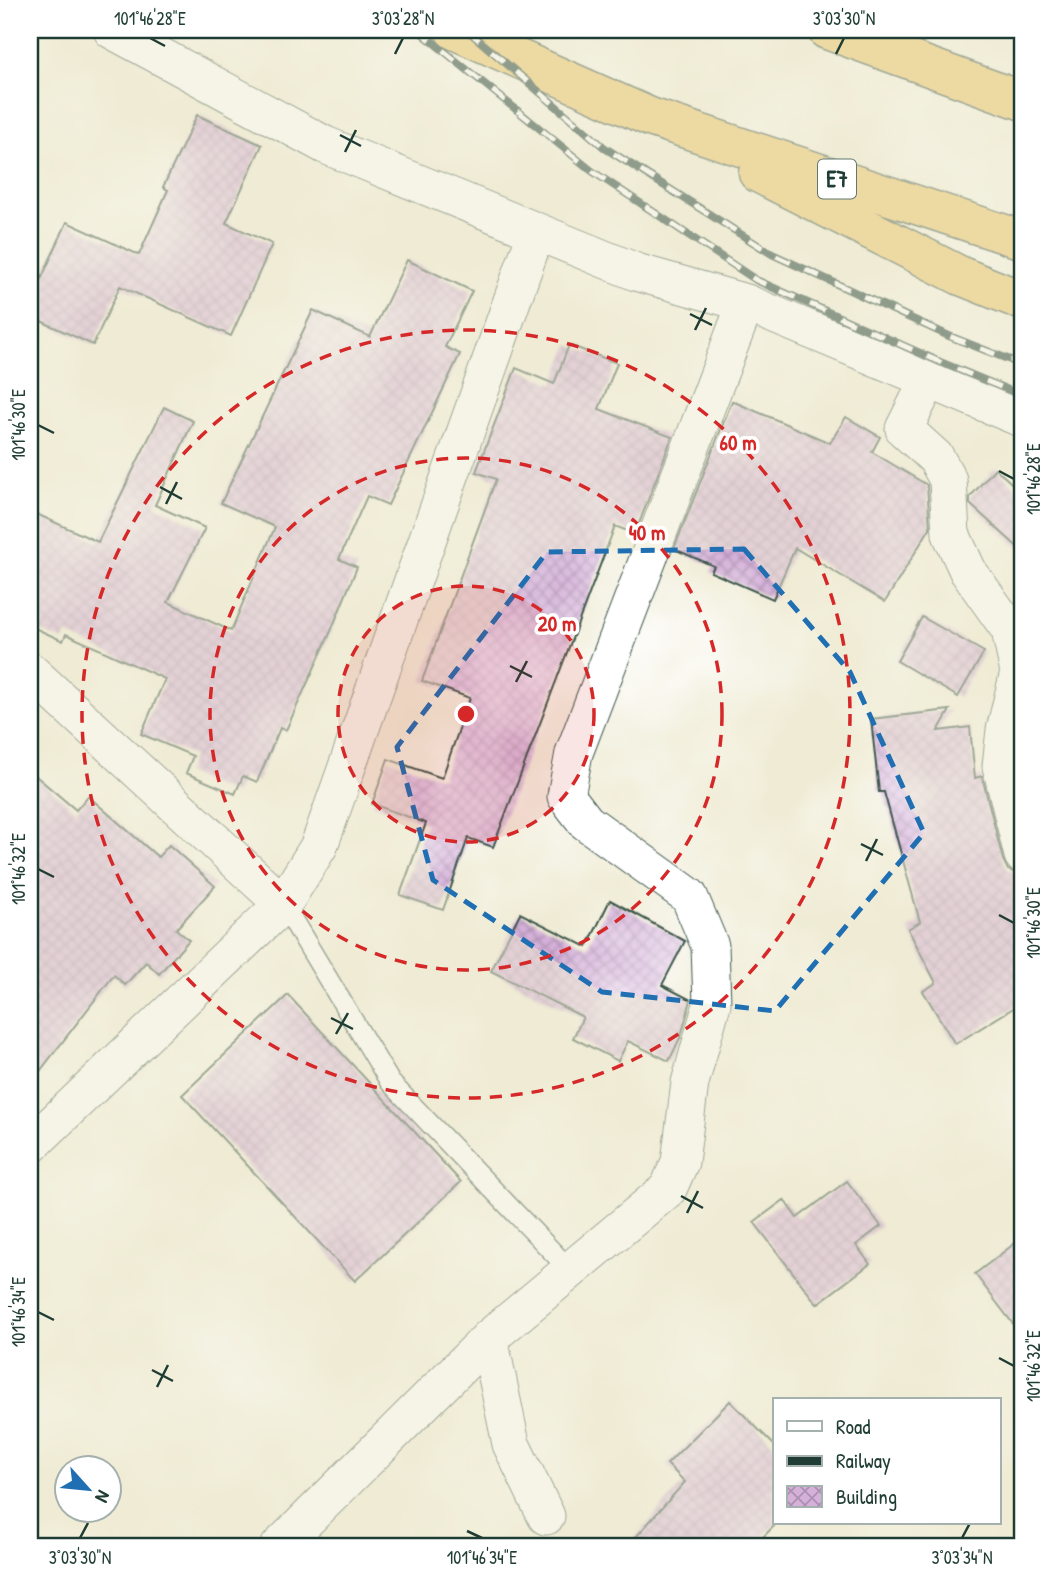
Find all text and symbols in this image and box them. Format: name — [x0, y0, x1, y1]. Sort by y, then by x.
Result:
text: 101°46'28"E — [114, 6, 186, 31]
text: 3°03'28"N — [372, 6, 434, 31]
text: 3°03'30"N — [813, 6, 875, 31]
road number: E7 — [818, 160, 856, 198]
text: 101°46'30"E — [6, 389, 31, 461]
text: 60 m — [720, 428, 756, 457]
text: 101°46'28"E — [1021, 443, 1046, 515]
text: 40 m — [629, 518, 665, 547]
text: 20 m — [538, 609, 576, 638]
centre of rings — [454, 702, 478, 726]
text: 101°46'32"E — [6, 833, 31, 905]
text: 101°46'30"E — [1021, 887, 1046, 959]
text: 101°46'34"E — [6, 1277, 31, 1347]
text: 101°46'32"E — [1021, 1330, 1046, 1402]
legend — [773, 1398, 1000, 1524]
text: Road — [836, 1412, 870, 1441]
text: Railway — [836, 1446, 891, 1475]
north arrow — [52, 1454, 122, 1524]
text: Building — [836, 1482, 897, 1511]
text: N — [89, 1486, 117, 1507]
text: 3°03'30"N — [49, 1545, 111, 1570]
text: 101°46'34"E — [447, 1545, 517, 1570]
text: 3°03'34"N — [931, 1545, 993, 1570]

